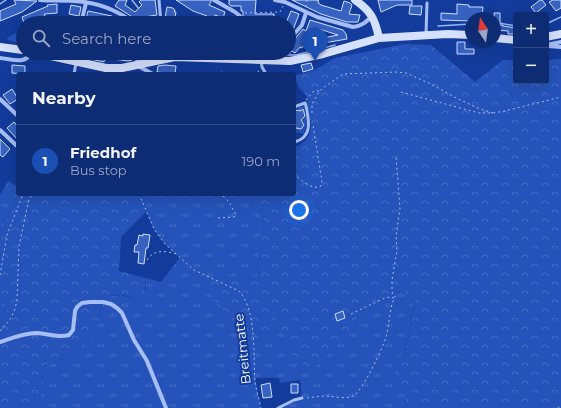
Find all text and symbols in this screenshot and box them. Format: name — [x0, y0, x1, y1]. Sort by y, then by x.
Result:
north arrow — [465, 12, 501, 48]
map controls — [513, 12, 549, 84]
button: + — [513, 12, 549, 48]
search box — [16, 16, 296, 60]
icon: search — [30, 27, 52, 49]
pin: 1 — [302, 28, 328, 61]
text: Search here — [62, 29, 151, 48]
button: − — [513, 48, 549, 84]
text: Nearby — [32, 88, 96, 108]
text: Friedhof — [70, 143, 136, 162]
text: 1 — [42, 153, 48, 169]
text: 190 m — [242, 153, 280, 169]
text: Bus stop — [70, 162, 127, 178]
your location — [289, 200, 309, 220]
street label: Breitmatte — [230, 313, 254, 385]

